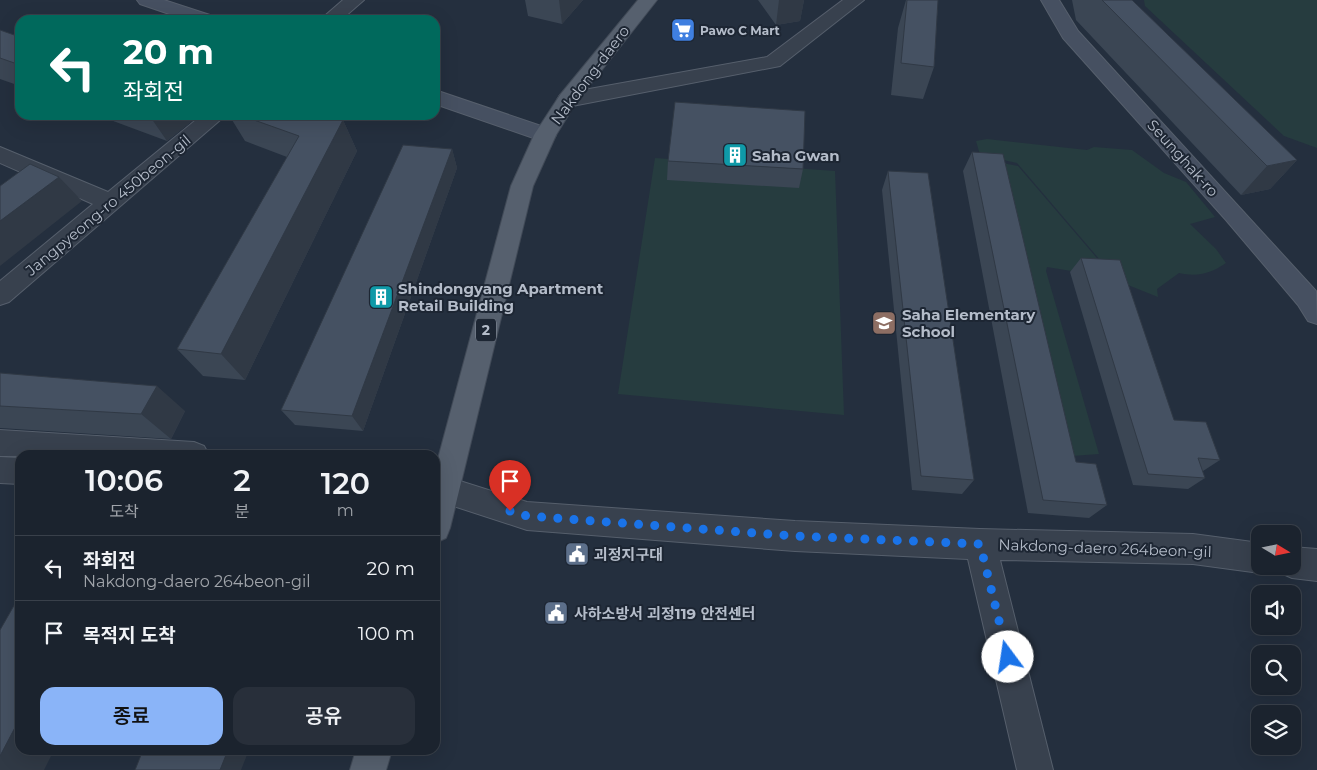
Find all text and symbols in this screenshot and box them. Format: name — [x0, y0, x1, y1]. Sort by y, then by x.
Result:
supermarket icon: Pawo C Mart — [670, 17, 696, 43]
street label: Nakdong-daero — [547, 22, 633, 128]
place label: Pawo C Mart — [700, 23, 781, 38]
text: 20 m — [123, 30, 214, 73]
icon: left — [40, 35, 105, 100]
text: 좌회전 — [123, 78, 184, 105]
street label: Seunghak-ro — [1143, 115, 1223, 201]
street label: Jangpyeong-ro 450beon-gil — [21, 130, 194, 280]
building icon: Saha Gwan — [722, 142, 748, 168]
place label: Saha Gwan — [752, 146, 840, 165]
place label: Shindongyang Apartment Retail Building — [398, 279, 604, 315]
building icon: Shindongyang Apartment Retail Building — [368, 284, 394, 310]
place label: Saha Elementary School — [902, 305, 1036, 341]
school or university icon: Saha Elementary School — [871, 310, 897, 336]
road number: 2 — [476, 318, 496, 342]
pin — [489, 460, 531, 511]
text: 10:06 — [85, 462, 163, 499]
text: 2 — [233, 462, 251, 499]
text: 120 — [321, 465, 370, 502]
icon: arrive — [496, 467, 524, 495]
text: m — [337, 501, 354, 520]
text: 도착 — [109, 502, 139, 521]
text: 분 — [235, 502, 249, 521]
north arrow — [1251, 525, 1301, 575]
map controls — [1251, 525, 1301, 755]
street label: Nakdong-daero 264beon-gil — [998, 535, 1212, 561]
public building icon: 괴정지구대 — [564, 541, 590, 567]
place label: 괴정지구대 — [594, 545, 663, 564]
text: 좌회전 — [83, 549, 135, 572]
icon: left — [40, 554, 68, 582]
text: 20 m — [367, 557, 415, 580]
text: Nakdong-daero 264beon-gil — [83, 572, 311, 591]
button: sound — [1251, 585, 1301, 635]
public building icon: 사하소방서 괴정119 안전센터 — [543, 600, 569, 626]
place label: 사하소방서 괴정119 안전센터 — [574, 604, 756, 623]
icon: arrive — [40, 619, 68, 647]
text: 100 m — [358, 622, 415, 645]
text: 목적지 도착 — [83, 624, 176, 647]
position arrow — [981, 630, 1033, 682]
button: search — [1251, 645, 1301, 695]
button: 종료 — [40, 687, 223, 745]
button: 공유 — [233, 687, 415, 745]
button: layers — [1251, 705, 1301, 755]

